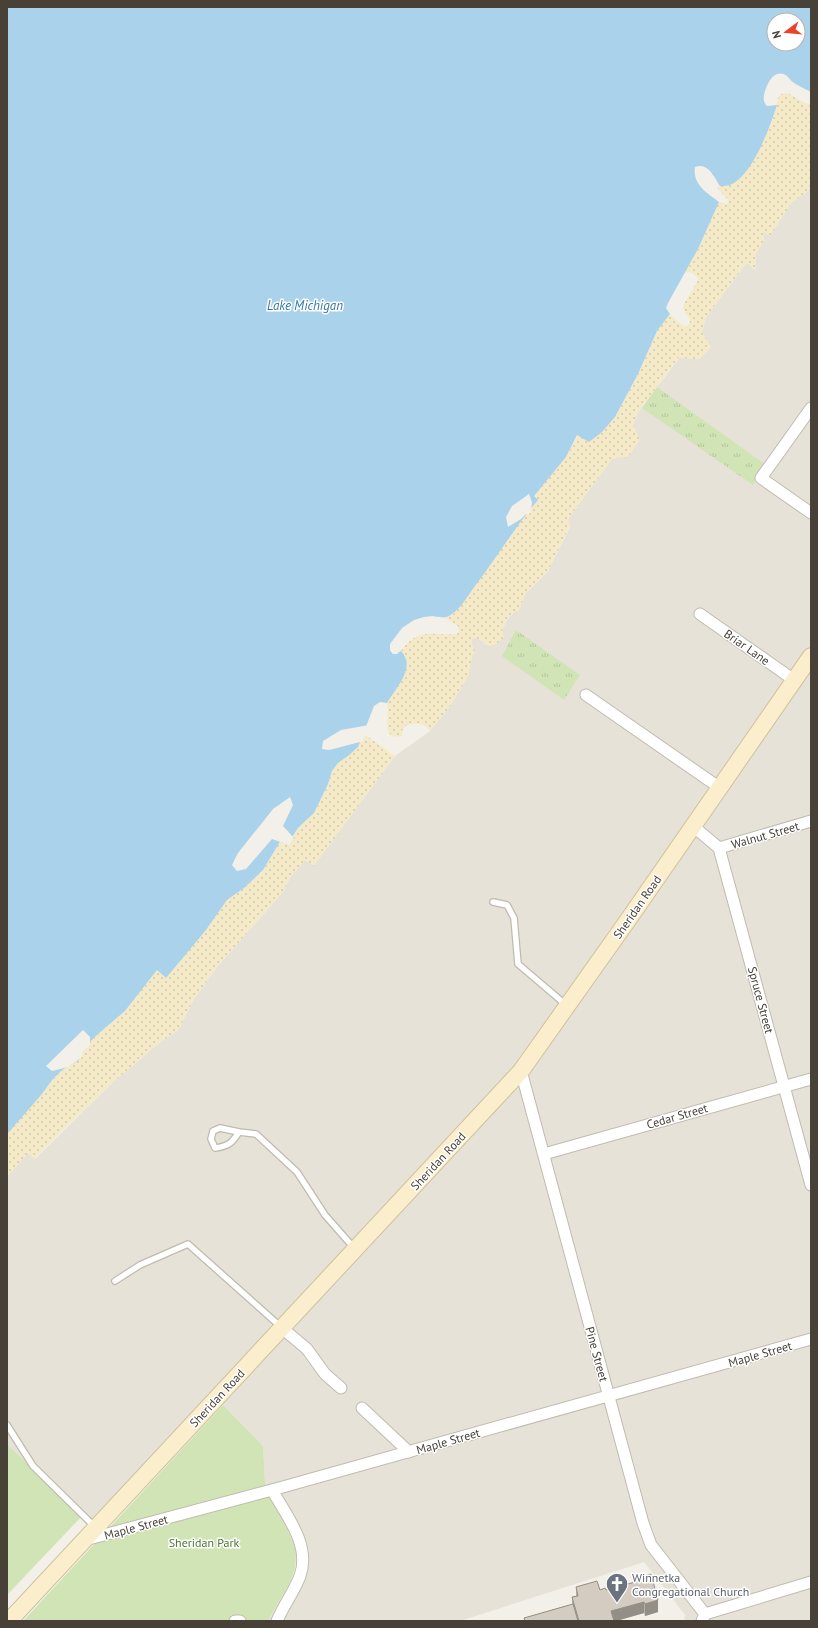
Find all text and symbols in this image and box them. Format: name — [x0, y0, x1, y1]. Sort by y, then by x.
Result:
north arrow — [766, 12, 806, 52]
text: N — [769, 29, 784, 40]
water label: Lake Michigan — [267, 297, 343, 314]
street label: Briar Lane — [721, 626, 773, 668]
street label: Walnut Street — [729, 818, 801, 852]
street label: Sheridan Road — [610, 872, 664, 942]
street label: Spruce Street — [745, 965, 777, 1035]
street label: Cedar Street — [645, 1100, 709, 1132]
street label: Sheridan Road — [407, 1129, 469, 1193]
street label: Pine Street — [582, 1325, 612, 1383]
street label: Maple Street — [727, 1338, 793, 1370]
street label: Sheridan Road — [186, 1366, 248, 1430]
street label: Maple Street — [415, 1425, 481, 1457]
street label: Maple Street — [102, 1511, 170, 1543]
park label: Sheridan Park — [169, 1535, 240, 1550]
place label: Winnetka Congregational Church — [632, 1570, 749, 1599]
church icon: Winnetka Congregational Church — [604, 1571, 630, 1604]

